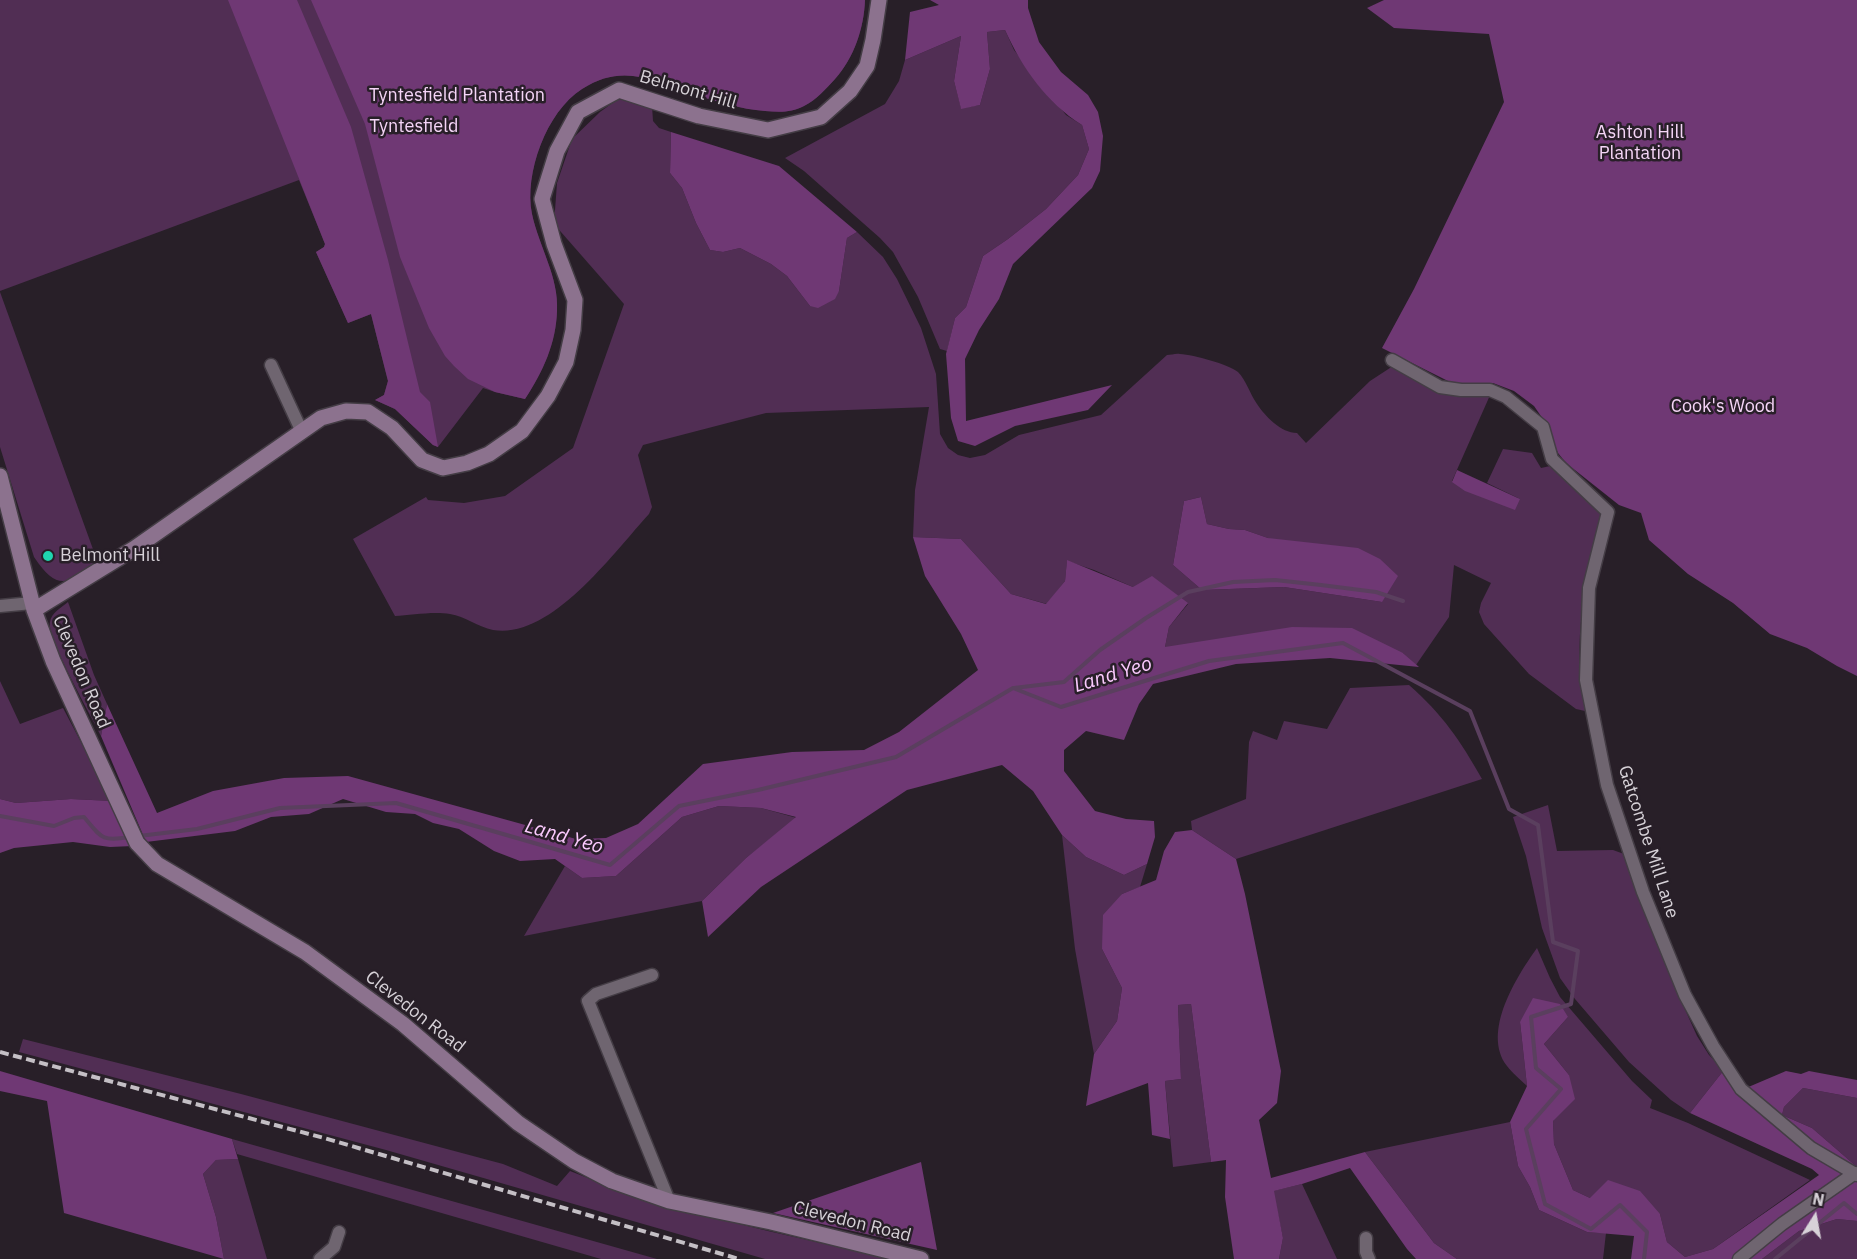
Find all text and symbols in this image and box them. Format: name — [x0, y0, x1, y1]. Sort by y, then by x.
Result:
street label: Belmont Hill — [637, 66, 739, 114]
park label: Tyntesfield Plantation — [369, 85, 545, 107]
park label: Tyntesfield — [369, 116, 459, 138]
park label: Ashton Hill Plantation — [1596, 122, 1684, 164]
park label: Cook's Wood — [1671, 396, 1775, 418]
place label: Belmont Hill — [60, 545, 160, 567]
marker: Belmont Hill — [41, 549, 55, 563]
street label: Clevedon Road — [47, 612, 115, 732]
water label: Land Yeo — [1071, 652, 1155, 698]
street label: Gatcombe Mill Lane — [1613, 763, 1683, 921]
water label: Land Yeo — [522, 814, 606, 860]
street label: Clevedon Road — [361, 966, 469, 1058]
north arrow — [1785, 1187, 1845, 1247]
text: N — [1811, 1188, 1826, 1210]
street label: Clevedon Road — [791, 1197, 913, 1247]

